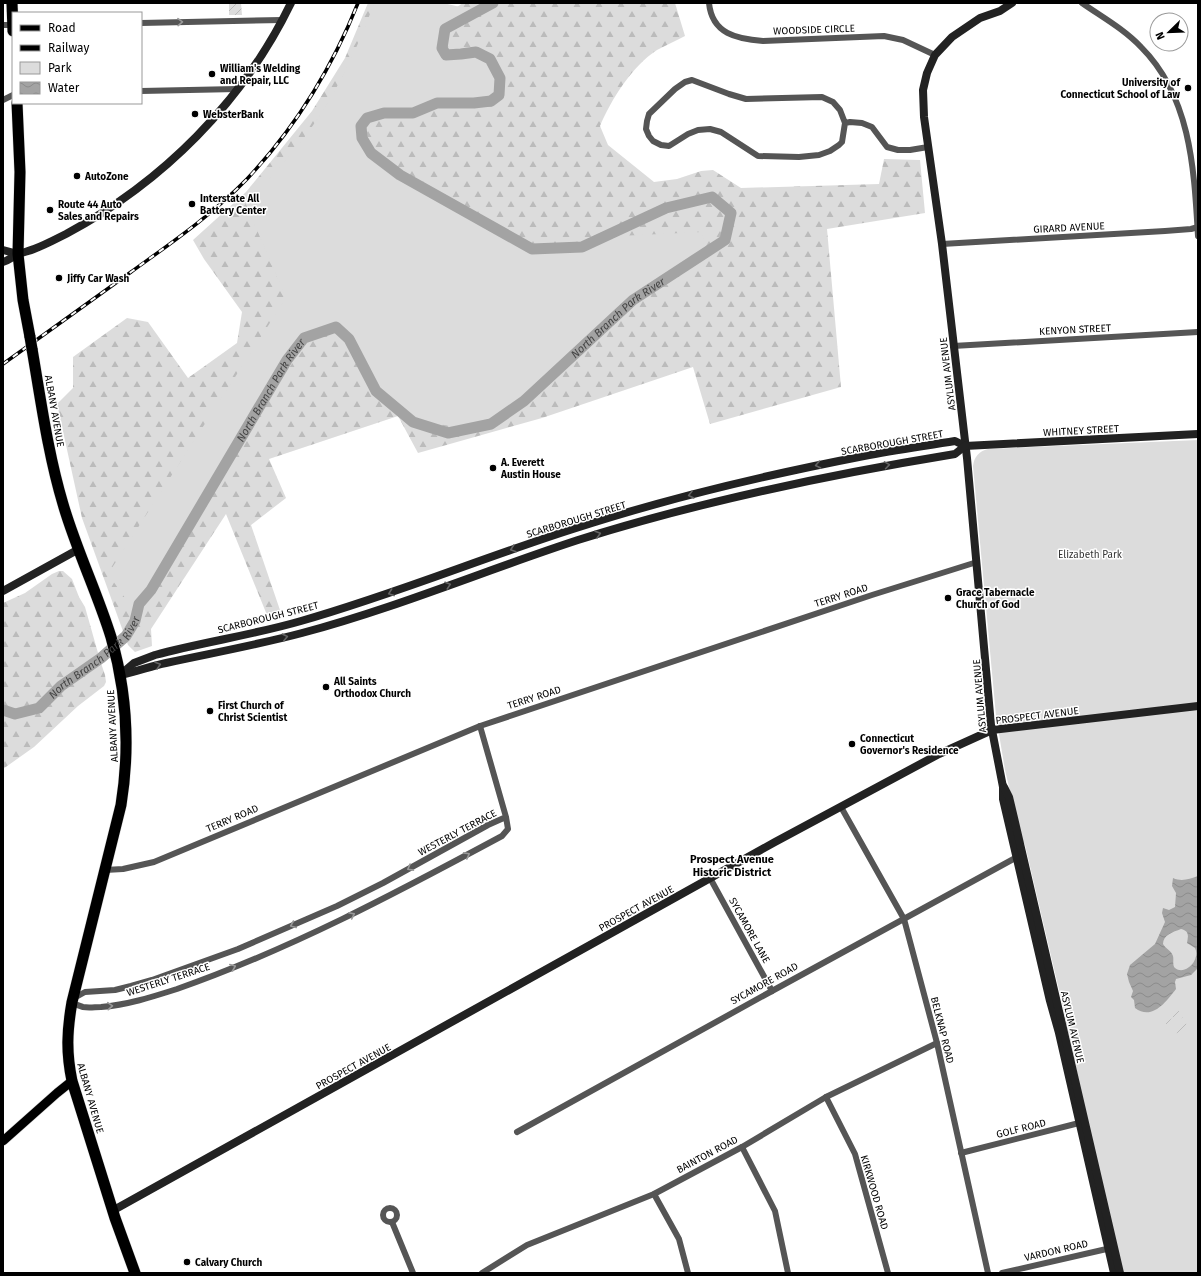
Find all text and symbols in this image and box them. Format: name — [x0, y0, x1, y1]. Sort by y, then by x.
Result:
legend — [12, 12, 142, 104]
north arrow — [1149, 12, 1189, 52]
one-way arrow — [177, 18, 183, 26]
text: Road — [48, 21, 76, 35]
street label: WOODSIDE CIRCLE — [773, 23, 855, 37]
text: N — [1153, 30, 1168, 42]
text: Railway — [48, 41, 89, 55]
text: Park — [48, 61, 72, 75]
place label: William's Welding and Repair, LLC — [220, 63, 301, 87]
marker: William's Welding and Repair, LLC — [207, 69, 217, 79]
place label: University of Connecticut School of Law — [1060, 77, 1181, 101]
text: Water — [48, 81, 80, 95]
marker: University of Connecticut School of Law — [1183, 83, 1193, 93]
marker: WebsterBank — [190, 109, 200, 119]
place label: WebsterBank — [203, 109, 264, 121]
marker: AutoZone — [72, 171, 82, 181]
place label: AutoZone — [84, 171, 129, 183]
place label: Interstate All Battery Center — [200, 193, 267, 217]
place label: Route 44 Auto Sales and Repairs — [58, 199, 139, 223]
marker: Interstate All Battery Center — [187, 199, 197, 209]
marker: Route 44 Auto Sales and Repairs — [45, 205, 55, 215]
street label: GIRARD AVENUE — [1033, 220, 1105, 236]
marker: Jiffy Car Wash — [54, 273, 64, 283]
place label: Jiffy Car Wash — [66, 273, 130, 285]
water label: North Branch Park River — [569, 275, 668, 361]
street label: KENYON STREET — [1039, 322, 1112, 338]
water label: North Branch Park River — [234, 336, 308, 444]
street label: ASYLUM AVENUE — [938, 337, 958, 411]
street label: ALBANY AVENUE — [42, 374, 66, 448]
street label: WHITNEY STREET — [1043, 423, 1120, 439]
street label: SCARBOROUGH STREET — [840, 428, 945, 458]
place label: A. Everett Austin House — [500, 457, 561, 481]
one-way arrow — [814, 461, 821, 469]
one-way arrow — [884, 461, 890, 470]
marker: A. Everett Austin House — [488, 463, 498, 473]
one-way arrow — [688, 491, 694, 499]
street label: SCARBOROUGH STREET — [525, 499, 628, 541]
one-way arrow — [594, 530, 601, 539]
one-way arrow — [510, 545, 517, 553]
park label: Elizabeth Park — [1058, 549, 1123, 561]
one-way arrow — [445, 581, 452, 589]
street label: TERRY ROAD — [813, 582, 870, 610]
place label: Grace Tabernacle Church of God — [956, 587, 1035, 611]
one-way arrow — [387, 588, 394, 596]
marker: Grace Tabernacle Church of God — [943, 593, 953, 603]
street label: SCARBOROUGH STREET — [217, 599, 321, 636]
water label: North Branch Park River — [46, 615, 143, 702]
one-way arrow — [281, 633, 288, 642]
street label: ASYLUM AVENUE — [971, 659, 989, 733]
one-way arrow — [154, 661, 161, 670]
place label: All Saints Orthodox Church — [333, 676, 411, 700]
marker: All Saints Orthodox Church — [321, 682, 331, 692]
street label: TERRY ROAD — [506, 684, 563, 712]
street label: ALBANY AVENUE — [105, 689, 121, 763]
place label: First Church of Christ Scientist — [218, 700, 287, 724]
street label: PROSPECT AVENUE — [995, 705, 1079, 727]
marker: First Church of Christ Scientist — [205, 706, 215, 716]
place label: Connecticut Governor's Residence — [860, 733, 959, 757]
marker: Connecticut Governor's Residence — [847, 739, 857, 749]
street label: TERRY ROAD — [205, 803, 260, 835]
street label: WESTERLY TERRACE — [416, 807, 499, 859]
one-way arrow — [463, 852, 471, 859]
district label: Prospect Avenue Historic District — [690, 853, 774, 879]
one-way arrow — [407, 864, 414, 871]
street label: PROSPECT AVENUE — [597, 883, 676, 934]
street label: SYCAMORE LANE — [726, 896, 772, 965]
one-way arrow — [348, 912, 355, 919]
one-way arrow — [290, 921, 297, 929]
street label: SYCAMORE ROAD — [729, 960, 800, 1007]
street label: WESTERLY TERRACE — [125, 961, 211, 999]
one-way arrow — [230, 964, 237, 972]
street label: ASYLUM AVENUE — [1058, 990, 1086, 1064]
street label: BELKNAP ROAD — [928, 996, 956, 1065]
one-way arrow — [107, 1002, 113, 1011]
street label: PROSPECT AVENUE — [314, 1041, 393, 1092]
street label: ALBANY AVENUE — [74, 1062, 106, 1135]
street label: GOLF ROAD — [995, 1117, 1047, 1141]
street label: BAINTON ROAD — [675, 1134, 740, 1176]
street label: KIRKWOOD ROAD — [858, 1154, 890, 1231]
street label: VARDON ROAD — [1023, 1238, 1089, 1264]
marker: Calvary Church — [182, 1257, 192, 1267]
place label: Calvary Church — [195, 1257, 262, 1269]

